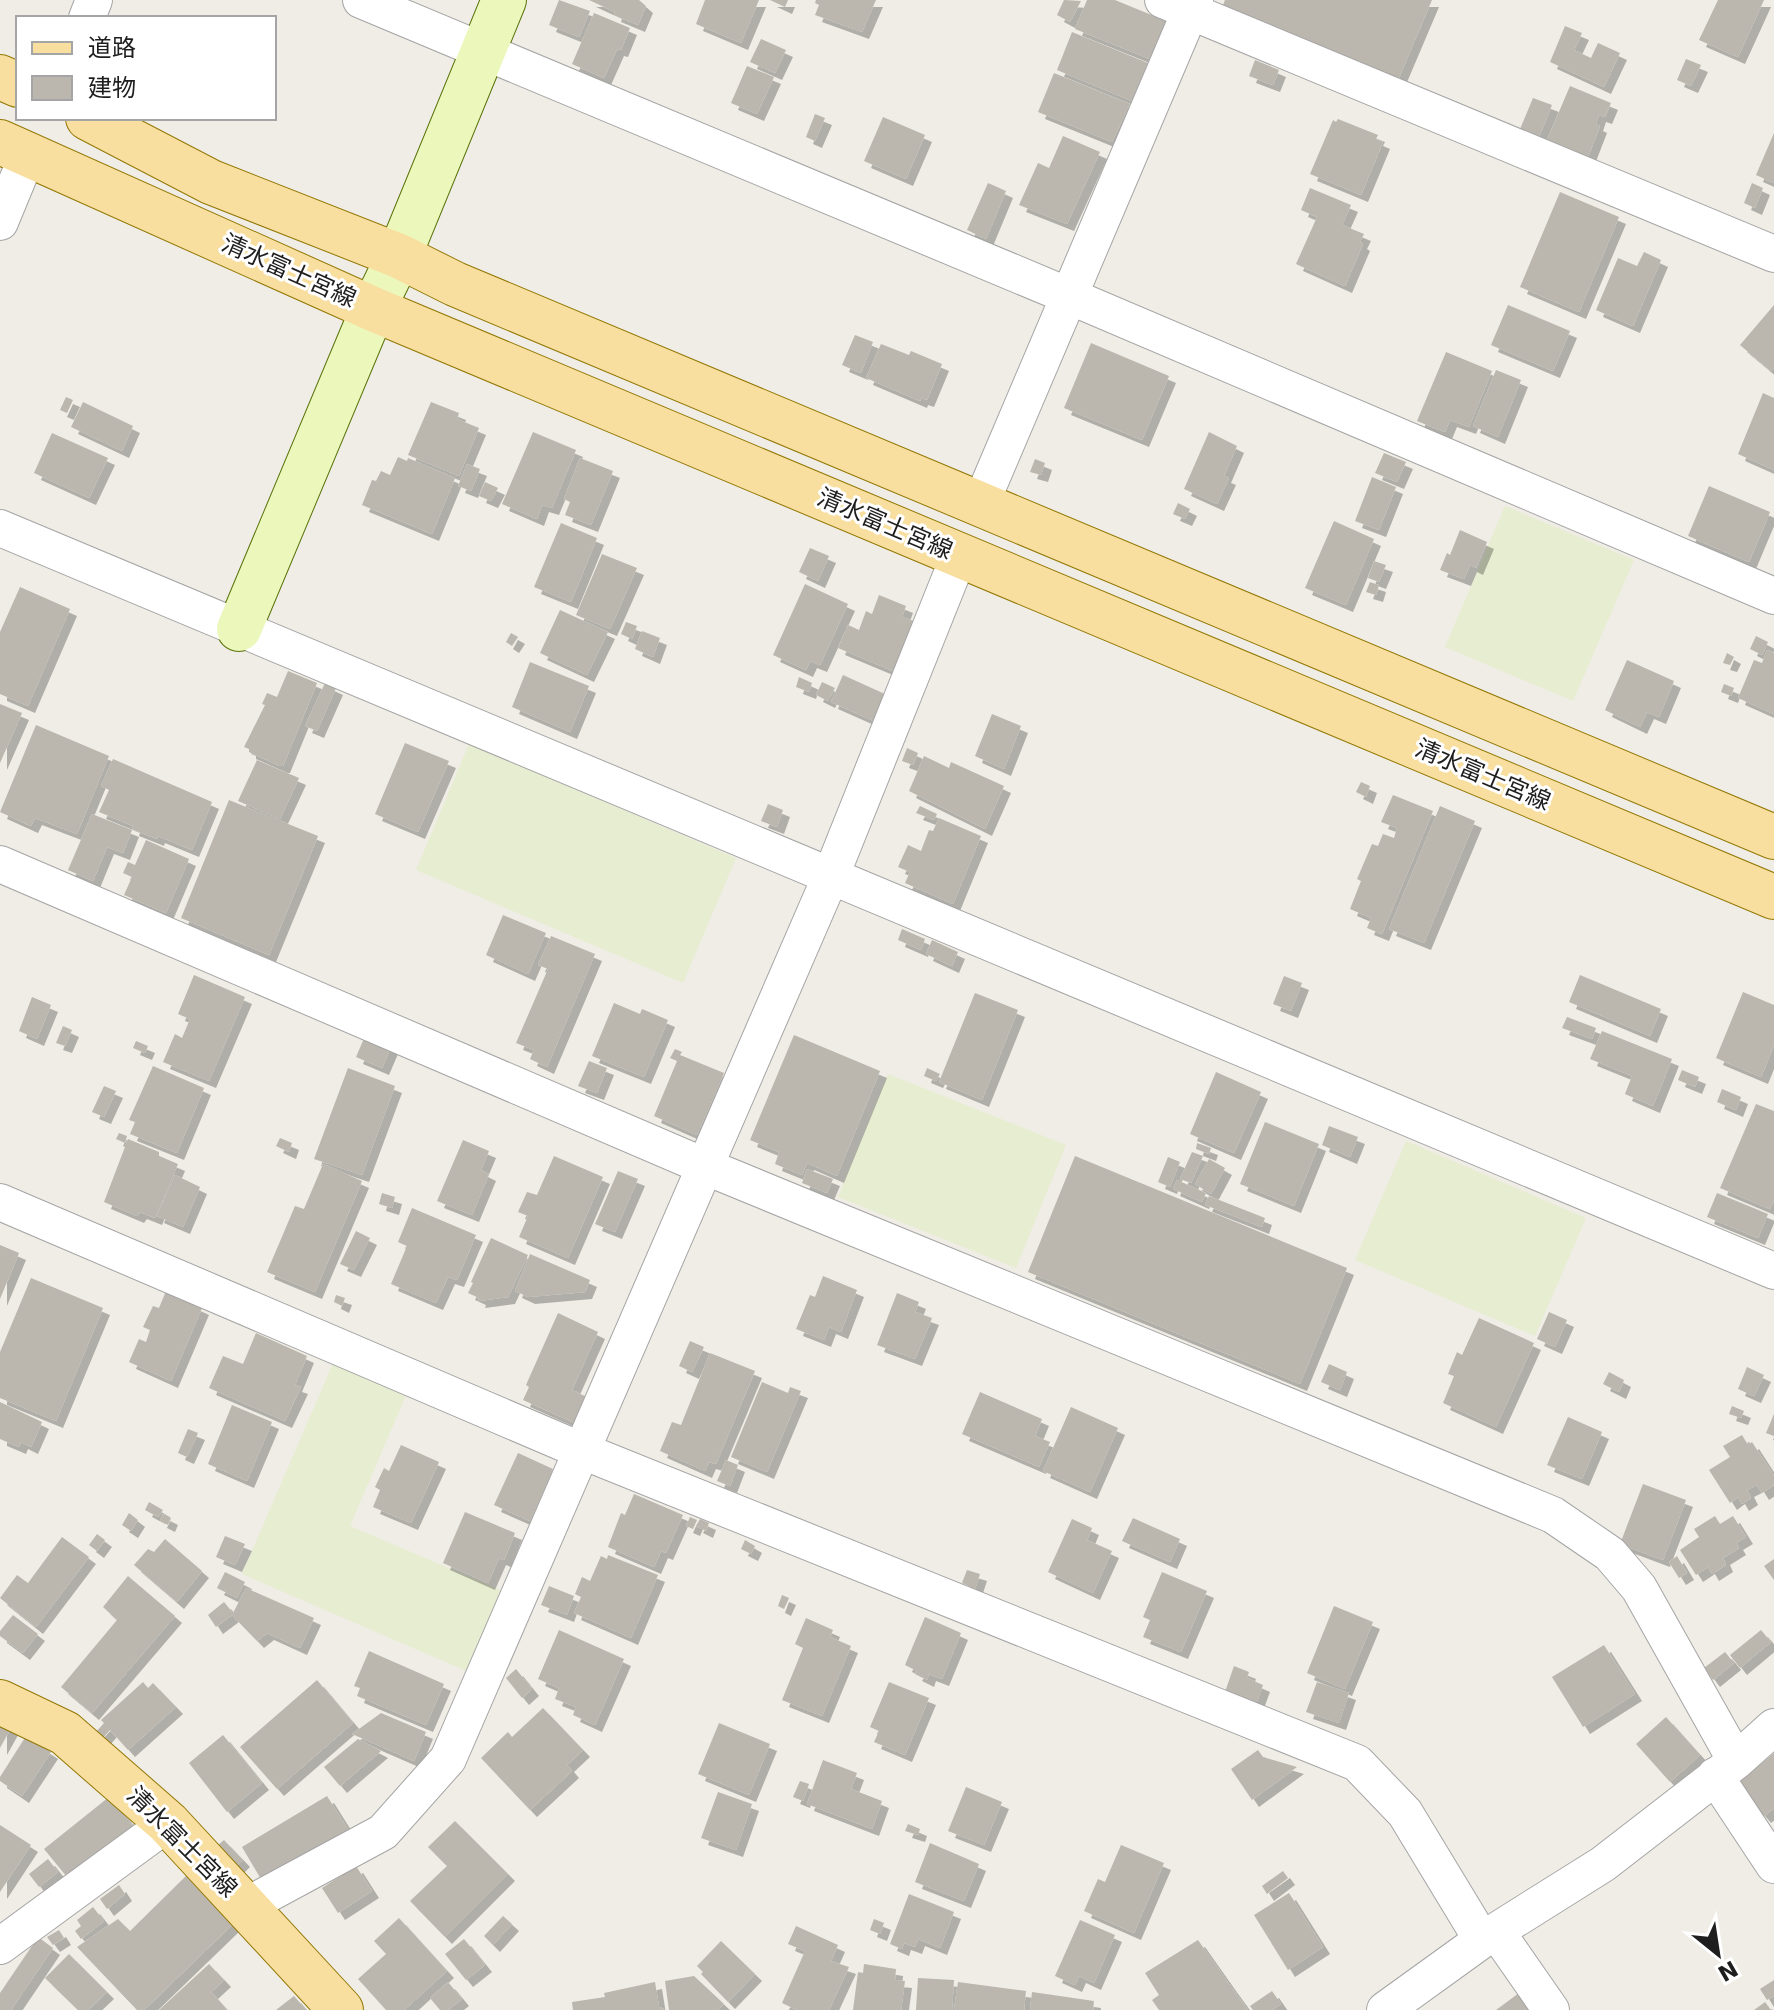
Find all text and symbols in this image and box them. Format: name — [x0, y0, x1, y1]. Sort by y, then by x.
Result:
legend — [16, 16, 276, 120]
text: 道路 — [88, 34, 136, 62]
text: 建物 — [88, 74, 136, 102]
street label: 清水富士宮線 — [218, 229, 360, 313]
street label: 清水富士宮線 — [813, 483, 957, 565]
street label: 清水富士宮線 — [1411, 734, 1555, 816]
street label: 清水富士宮線 — [121, 1781, 243, 1903]
north arrow — [1678, 1914, 1758, 1994]
text: N — [1714, 1955, 1742, 1986]

